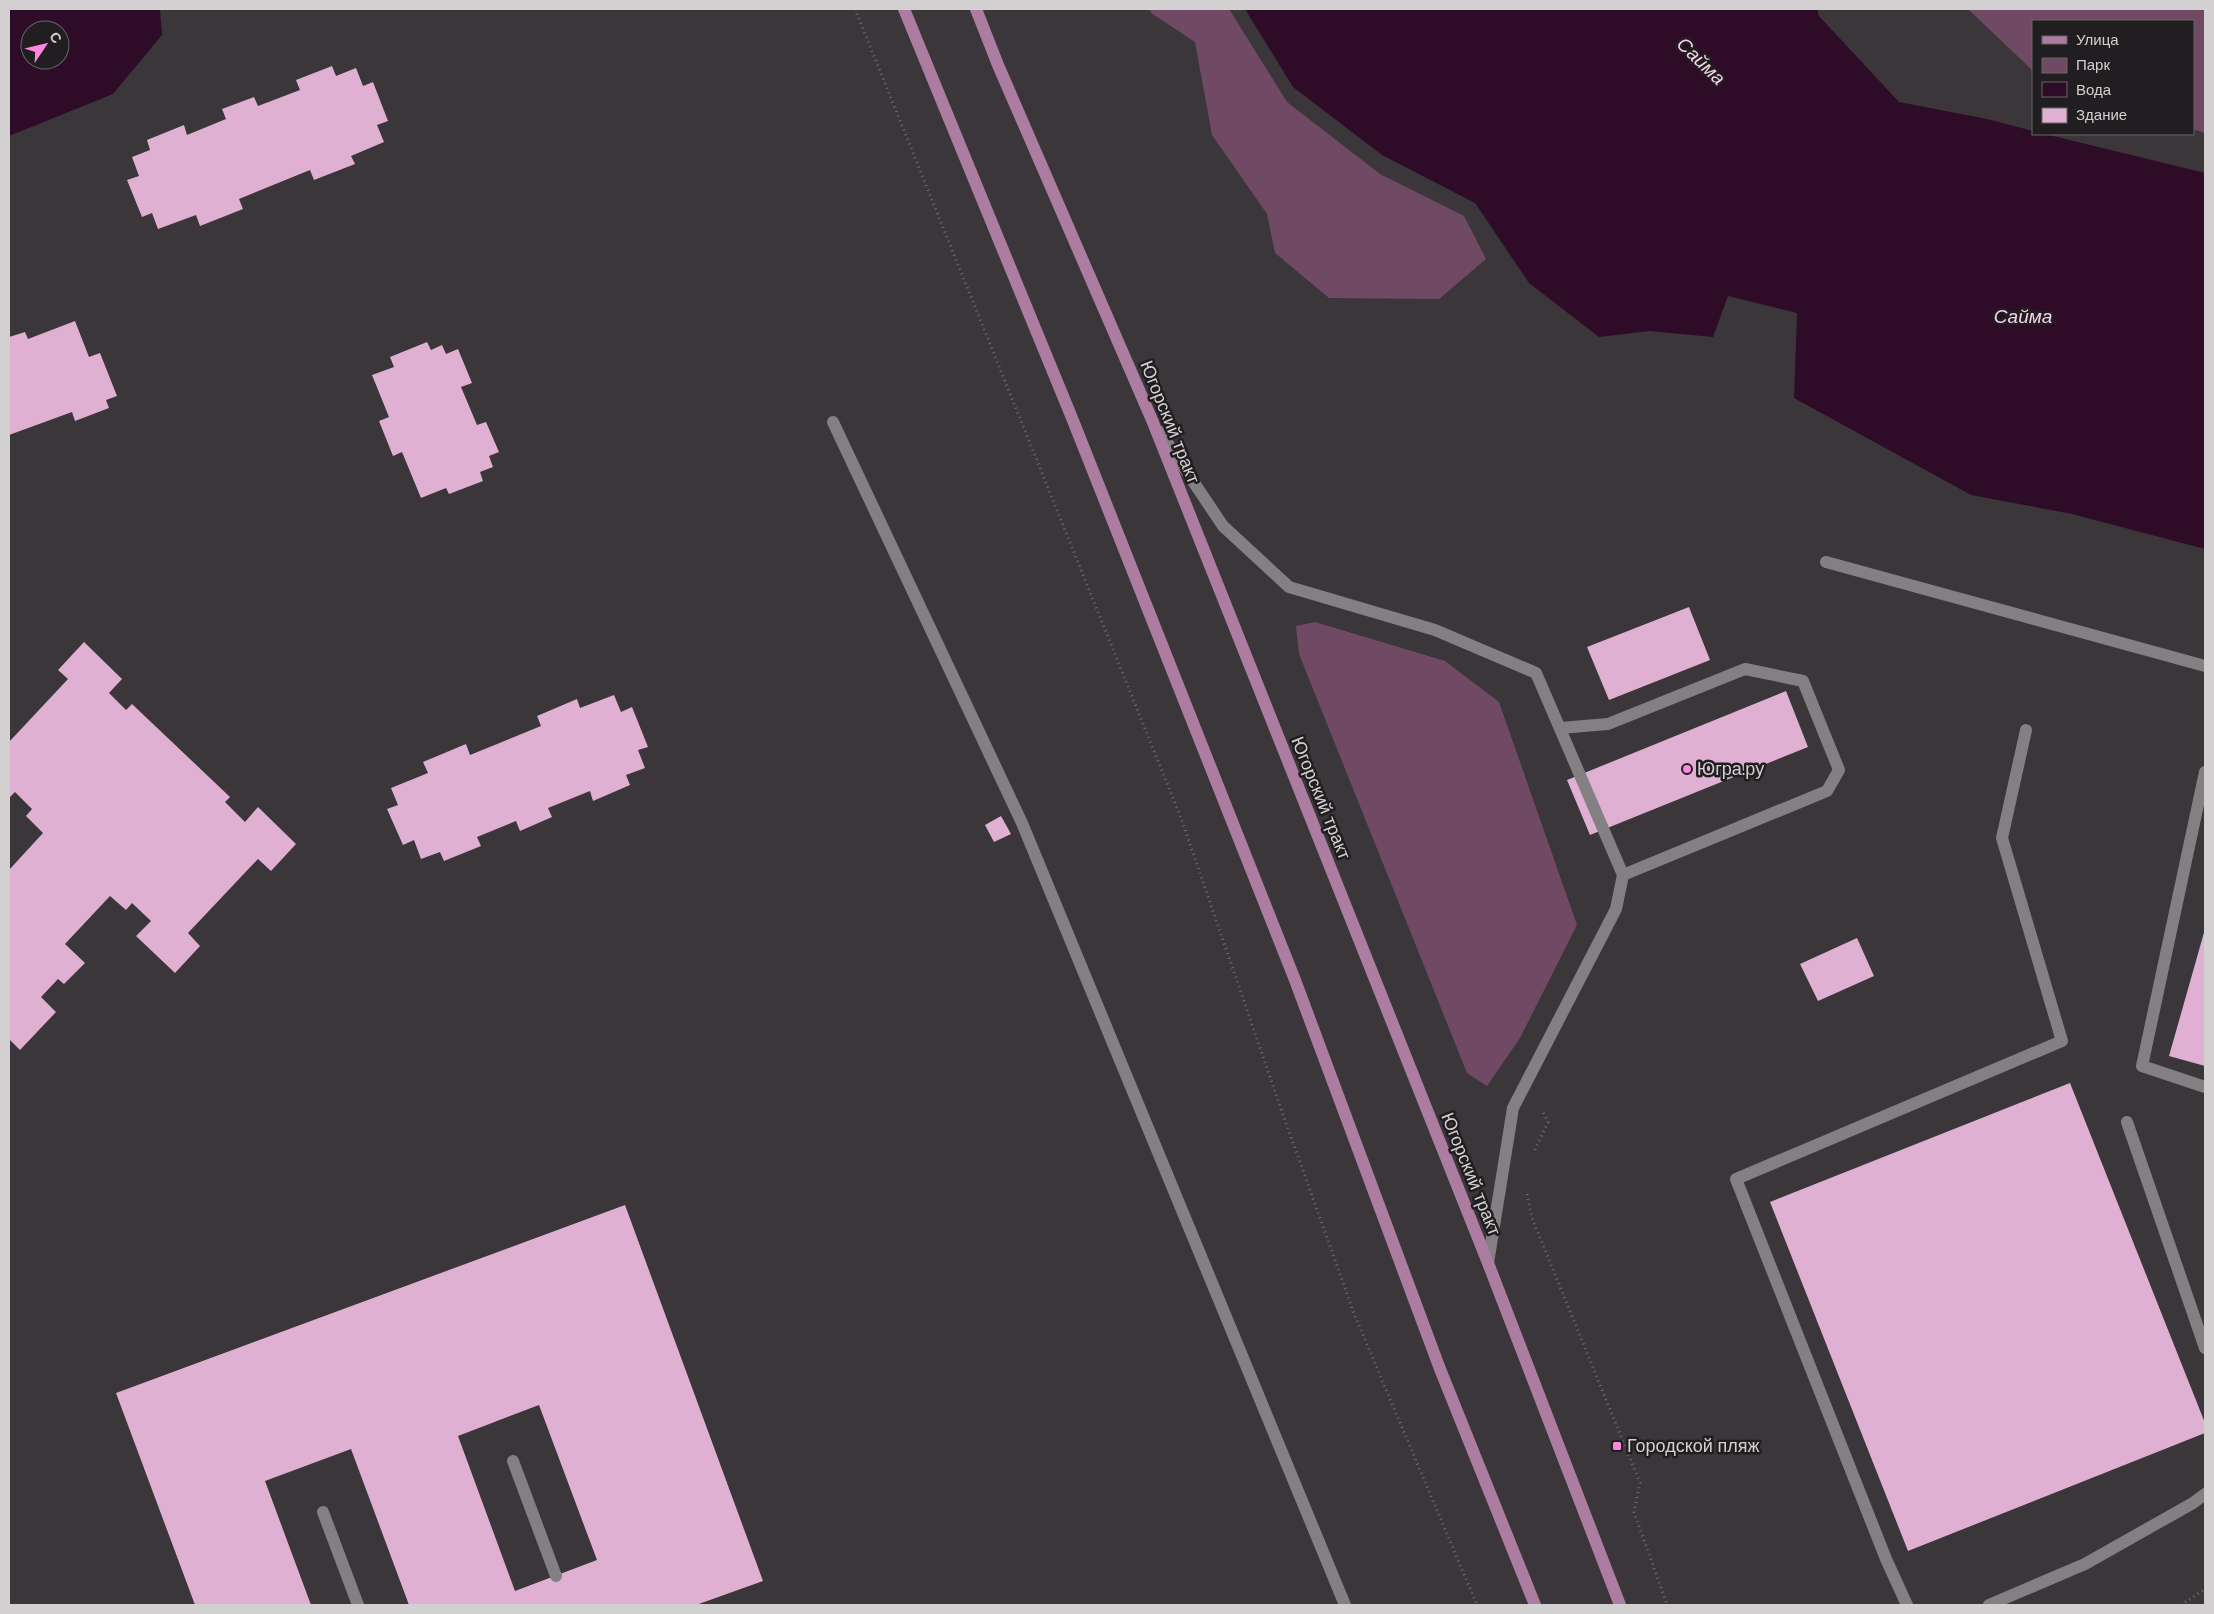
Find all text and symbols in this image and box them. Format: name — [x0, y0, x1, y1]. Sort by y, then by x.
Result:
north arrow — [20, 20, 70, 70]
legend — [2032, 20, 2194, 135]
text: С — [45, 28, 66, 47]
text: Улица — [2076, 30, 2119, 50]
water label: Сайма — [1671, 32, 1731, 90]
text: Парк — [2076, 55, 2110, 75]
text: Вода — [2076, 80, 2112, 100]
text: Здание — [2076, 105, 2127, 125]
water label: Сайма — [1994, 304, 2052, 329]
street label: Югорский тракт — [1134, 357, 1206, 487]
street label: Югорский тракт — [1285, 733, 1357, 863]
place label: Югра.ру — [1697, 757, 1764, 781]
marker: Югра.ру — [1681, 763, 1693, 775]
street label: Югорский тракт — [1435, 1109, 1507, 1239]
place label: Городской пляж — [1627, 1434, 1760, 1458]
marker: Городской пляж — [1611, 1440, 1623, 1452]

